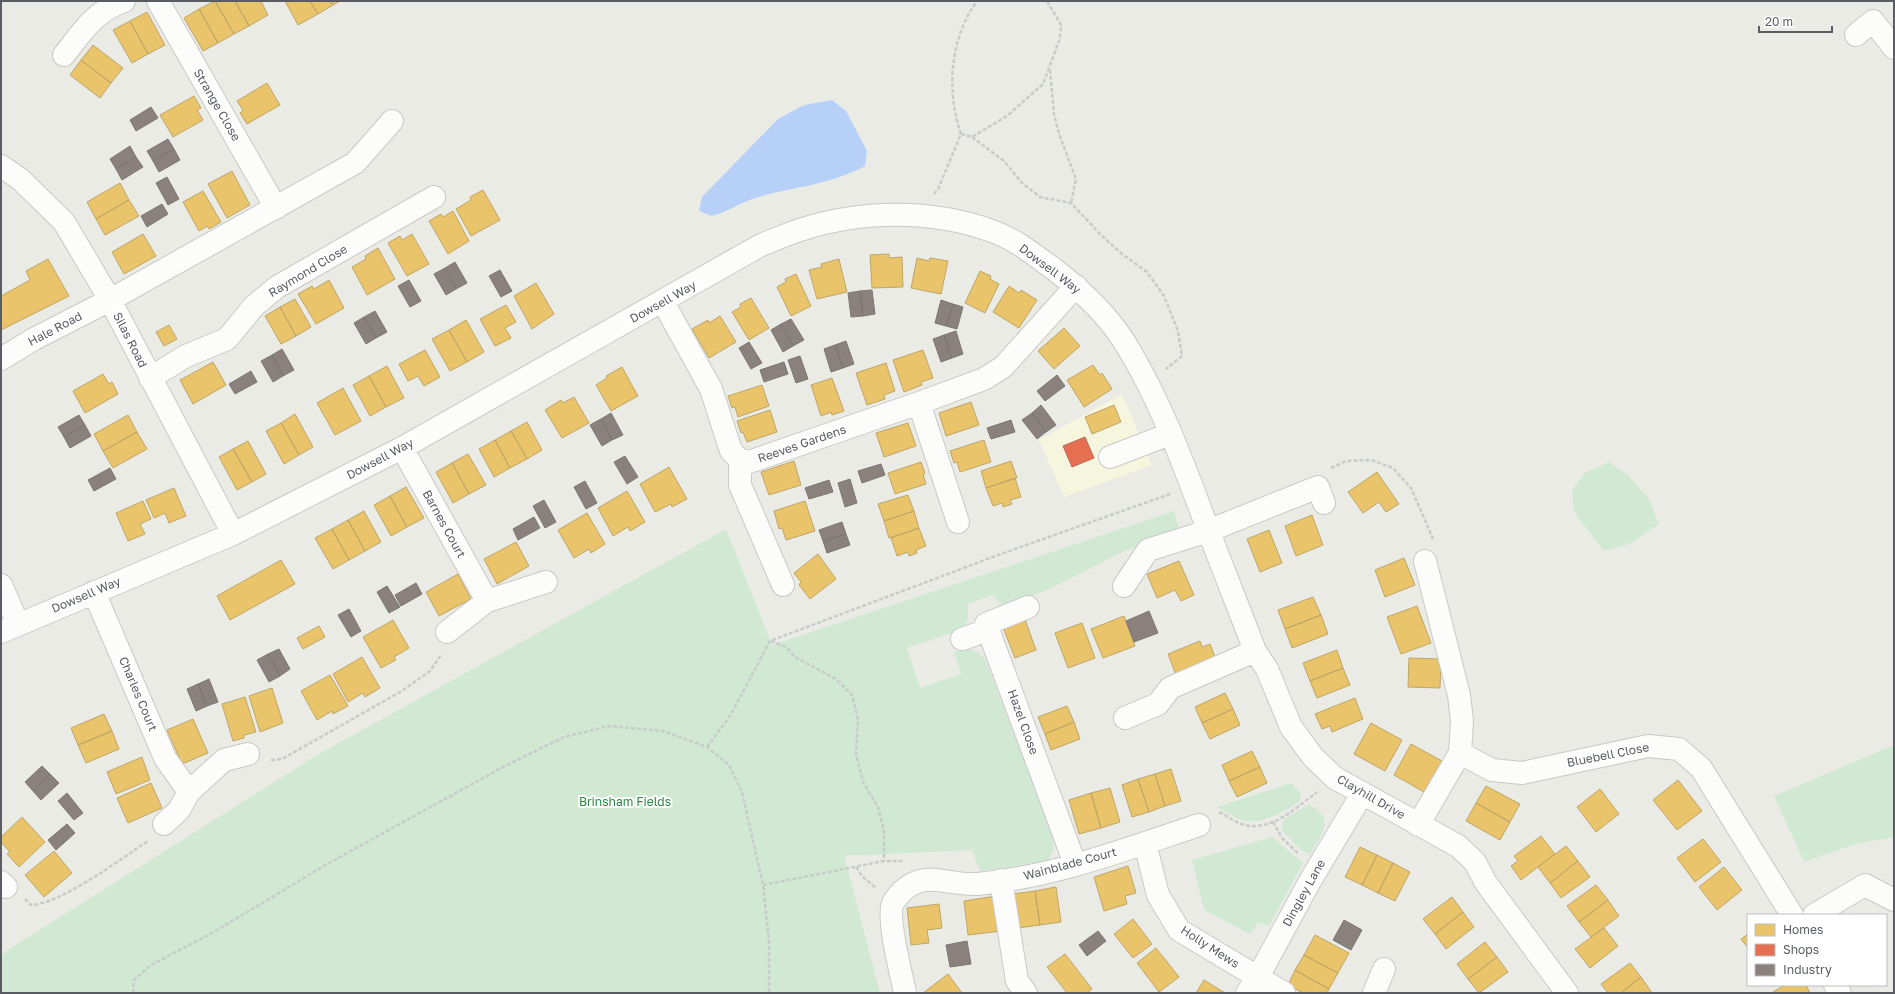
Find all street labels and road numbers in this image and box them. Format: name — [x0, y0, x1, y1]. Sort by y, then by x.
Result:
street label: Strange Close — [191, 66, 244, 143]
street label: Dowsell Way — [1016, 240, 1084, 297]
street label: Raymond Close — [266, 241, 350, 300]
street label: Dowsell Way — [627, 277, 699, 326]
street label: Hale Road — [25, 308, 84, 349]
street label: Silas Road — [110, 310, 151, 370]
street label: Reeves Gardens — [756, 421, 848, 466]
street label: Dowsell Way — [344, 435, 416, 482]
street label: Barnes Court — [420, 487, 469, 561]
street label: Dowsell Way — [49, 573, 123, 616]
street label: Charles Court — [116, 654, 161, 733]
street label: Hazel Close — [1005, 687, 1042, 756]
street label: Bluebell Close — [1565, 739, 1650, 770]
street label: Clayhill Drive — [1334, 771, 1408, 822]
street label: Wainblade Court — [1022, 844, 1118, 883]
street label: Dingley Lane — [1279, 856, 1328, 929]
street label: Holly Mews — [1178, 922, 1242, 971]

